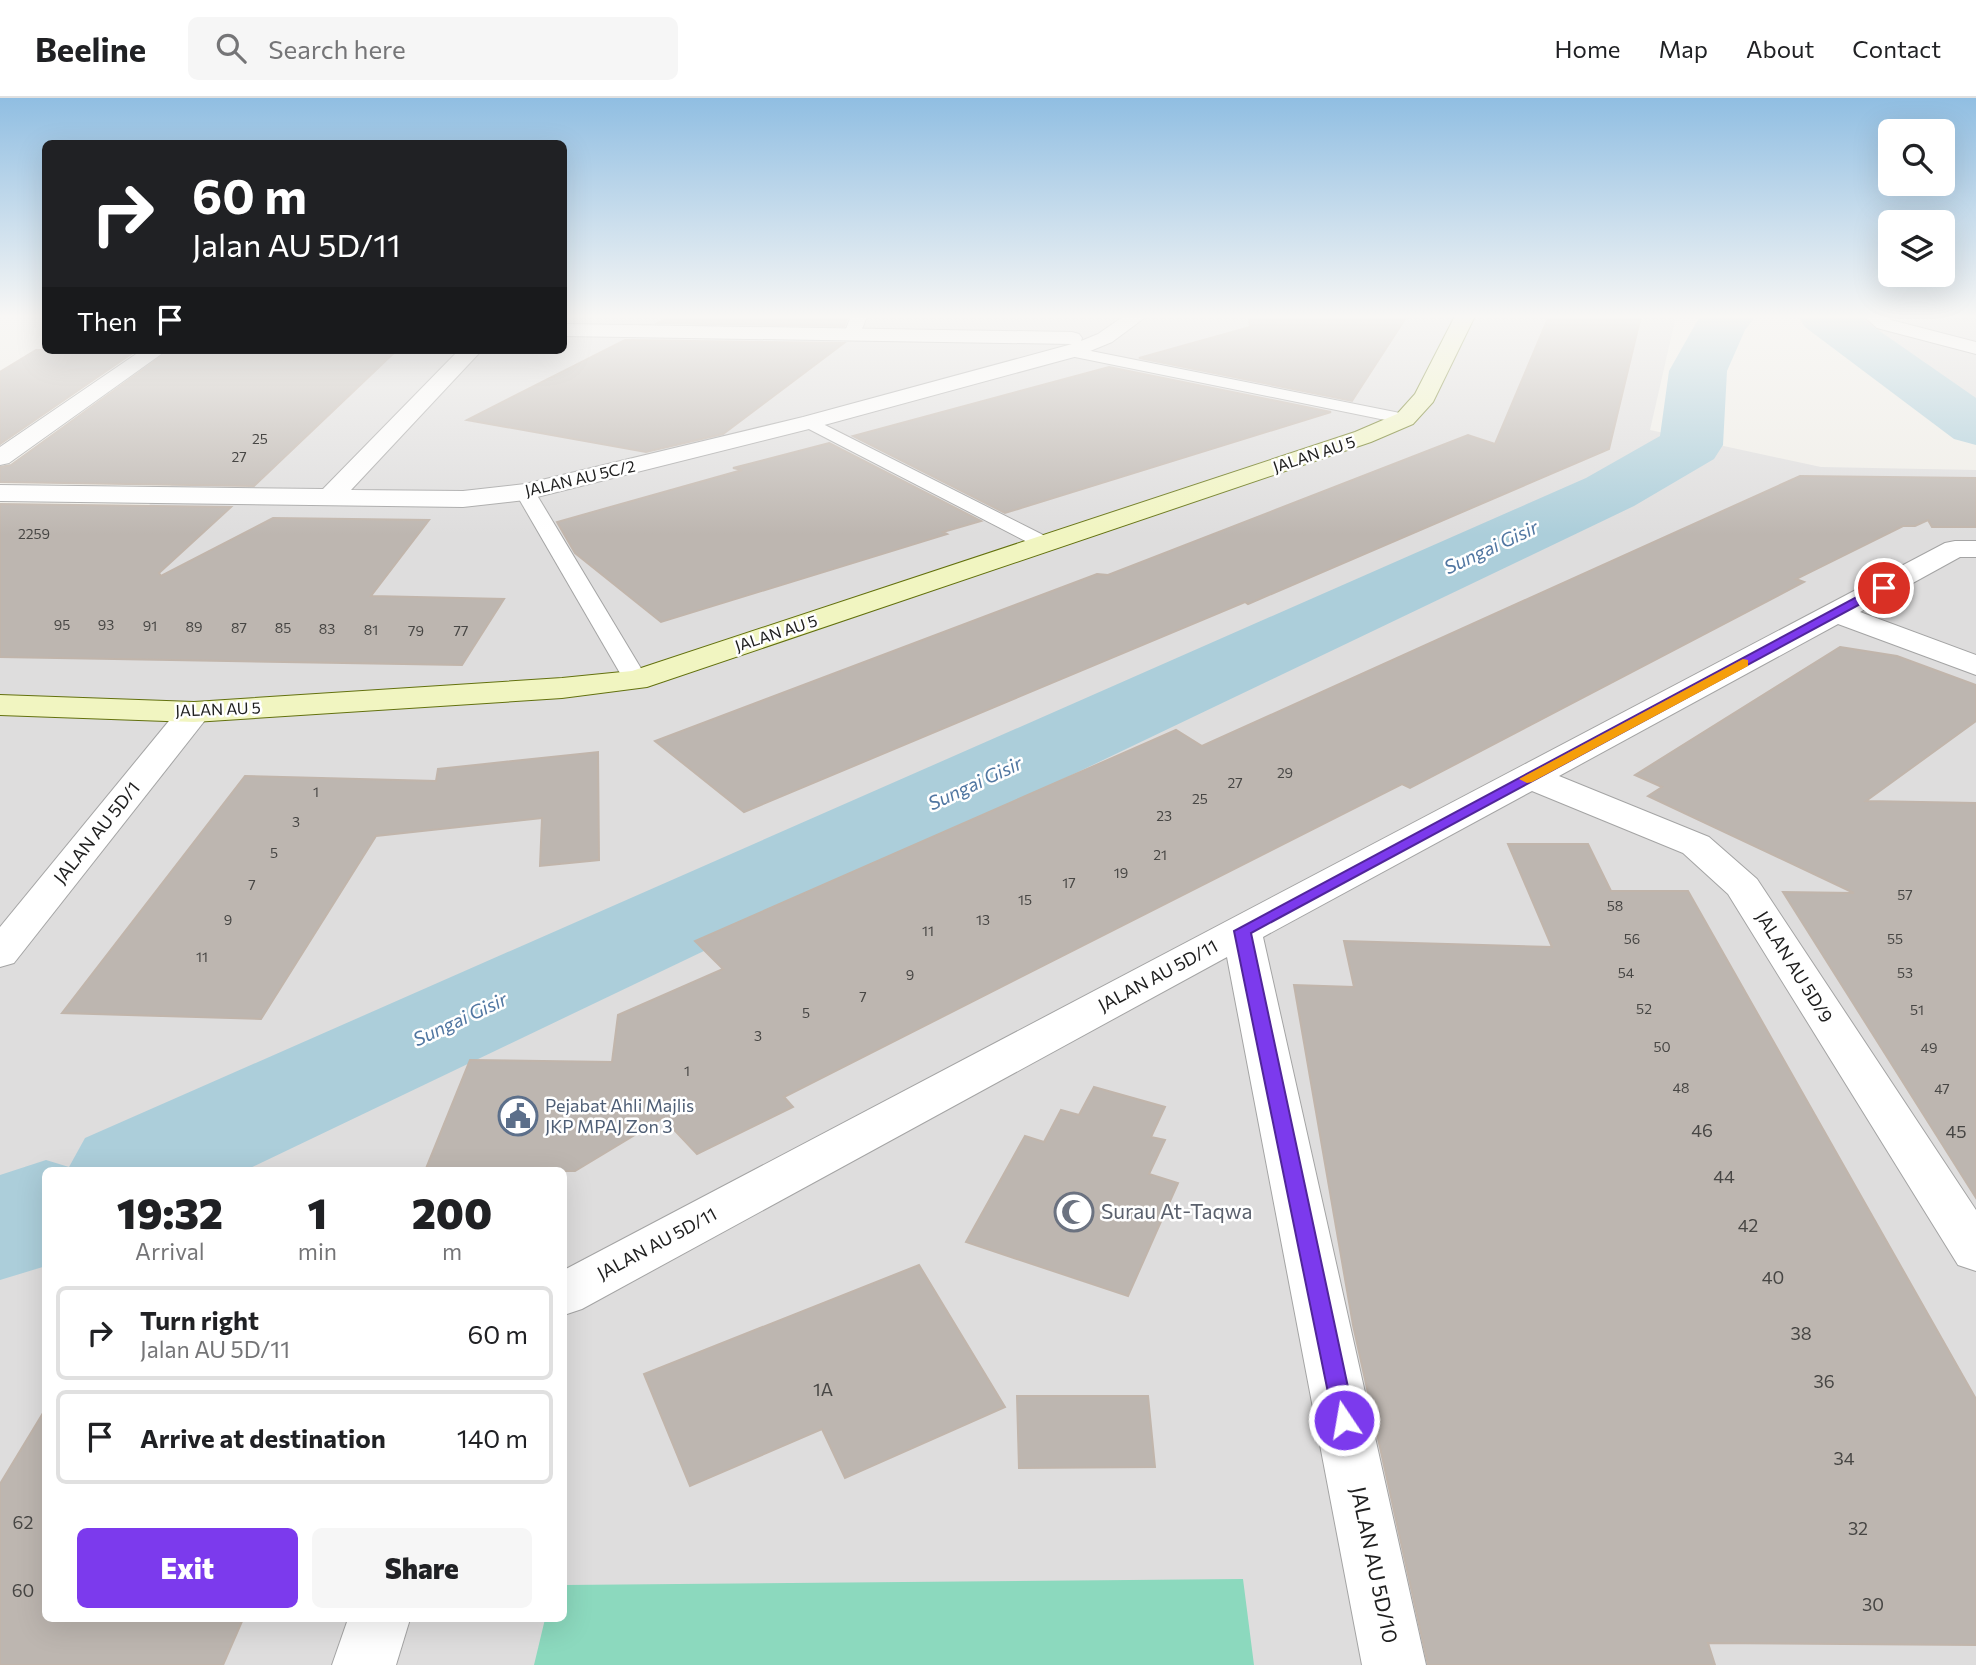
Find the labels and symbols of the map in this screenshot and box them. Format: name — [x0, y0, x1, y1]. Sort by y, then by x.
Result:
house number: 25 — [252, 430, 268, 447]
street label: JALAN AU 5 — [1270, 431, 1357, 476]
house number: 27 — [231, 448, 247, 465]
street label: JALAN AU 5C/2 — [523, 456, 637, 499]
water label: Sungai Gisir — [1440, 514, 1543, 578]
house number: 2259 — [18, 525, 50, 542]
pin — [1854, 558, 1914, 618]
street label: JALAN AU 5 — [732, 610, 819, 655]
house number: 95 — [54, 616, 70, 633]
house number: 93 — [98, 616, 114, 633]
house number: 91 — [143, 617, 157, 634]
house number: 89 — [186, 618, 203, 635]
house number: 87 — [231, 619, 247, 636]
house number: 85 — [275, 619, 291, 636]
house number: 83 — [319, 620, 335, 637]
house number: 81 — [364, 621, 378, 638]
house number: 79 — [408, 622, 424, 639]
house number: 77 — [454, 622, 468, 639]
street label: JALAN AU 5 — [175, 698, 261, 719]
water label: Sungai Gisir — [924, 750, 1027, 814]
house number: 29 — [1277, 764, 1293, 781]
house number: 27 — [1227, 774, 1243, 791]
street label: JALAN AU 5D/1 — [48, 777, 144, 888]
house number: 1 — [313, 783, 319, 800]
house number: 25 — [1192, 790, 1208, 807]
house number: 23 — [1156, 807, 1172, 824]
house number: 3 — [292, 813, 300, 830]
house number: 5 — [270, 844, 278, 861]
house number: 21 — [1153, 846, 1167, 863]
house number: 19 — [1114, 864, 1128, 881]
house number: 17 — [1062, 874, 1076, 891]
house number: 7 — [248, 876, 256, 893]
house number: 57 — [1897, 886, 1913, 903]
house number: 15 — [1018, 891, 1032, 908]
house number: 58 — [1607, 897, 1623, 914]
street label: JALAN AU 5D/9 — [1752, 907, 1838, 1026]
house number: 9 — [224, 911, 232, 928]
house number: 13 — [976, 911, 990, 928]
house number: 11 — [922, 922, 934, 939]
house number: 56 — [1624, 930, 1640, 947]
house number: 55 — [1887, 930, 1903, 947]
street label: JALAN AU 5D/11 — [1094, 934, 1221, 1016]
house number: 11 — [196, 948, 208, 965]
house number: 54 — [1618, 964, 1635, 981]
house number: 53 — [1897, 964, 1913, 981]
house number: 9 — [906, 966, 914, 983]
water label: Sungai Gisir — [409, 986, 512, 1050]
house number: 7 — [859, 988, 867, 1005]
house number: 52 — [1636, 1000, 1652, 1017]
house number: 51 — [1910, 1001, 1924, 1018]
house number: 5 — [802, 1004, 810, 1021]
house number: 3 — [754, 1027, 762, 1044]
house number: 50 — [1653, 1038, 1671, 1055]
house number: 49 — [1921, 1039, 1937, 1056]
house number: 1 — [684, 1062, 690, 1079]
house number: 48 — [1673, 1079, 1689, 1096]
house number: 47 — [1934, 1080, 1950, 1097]
place label: Pejabat Ahli Majlis JKP MPAJ Zon 3 — [545, 1094, 694, 1137]
public building icon: Pejabat Ahli Majlis JKP MPAJ Zon 3 — [497, 1095, 539, 1137]
house number: 46 — [1691, 1119, 1713, 1141]
house number: 45 — [1945, 1120, 1967, 1142]
house number: 44 — [1713, 1165, 1735, 1187]
mosque icon: Surau At-Taqwa — [1053, 1191, 1095, 1233]
place label: Surau At-Taqwa — [1101, 1198, 1252, 1223]
street label: JALAN AU 5D/11 — [593, 1202, 720, 1284]
house number: 42 — [1738, 1214, 1758, 1236]
house number: 40 — [1762, 1266, 1784, 1288]
house number: 38 — [1790, 1322, 1812, 1344]
house number: 36 — [1813, 1370, 1835, 1392]
house number: 1A — [813, 1378, 833, 1400]
position arrow — [1307, 1383, 1381, 1457]
house number: 34 — [1833, 1447, 1855, 1469]
street label: JALAN AU 5D/10 — [1347, 1484, 1404, 1645]
house number: 62 — [13, 1511, 33, 1533]
house number: 32 — [1848, 1517, 1868, 1539]
house number: 60 — [12, 1579, 34, 1601]
house number: 30 — [1862, 1593, 1884, 1615]

